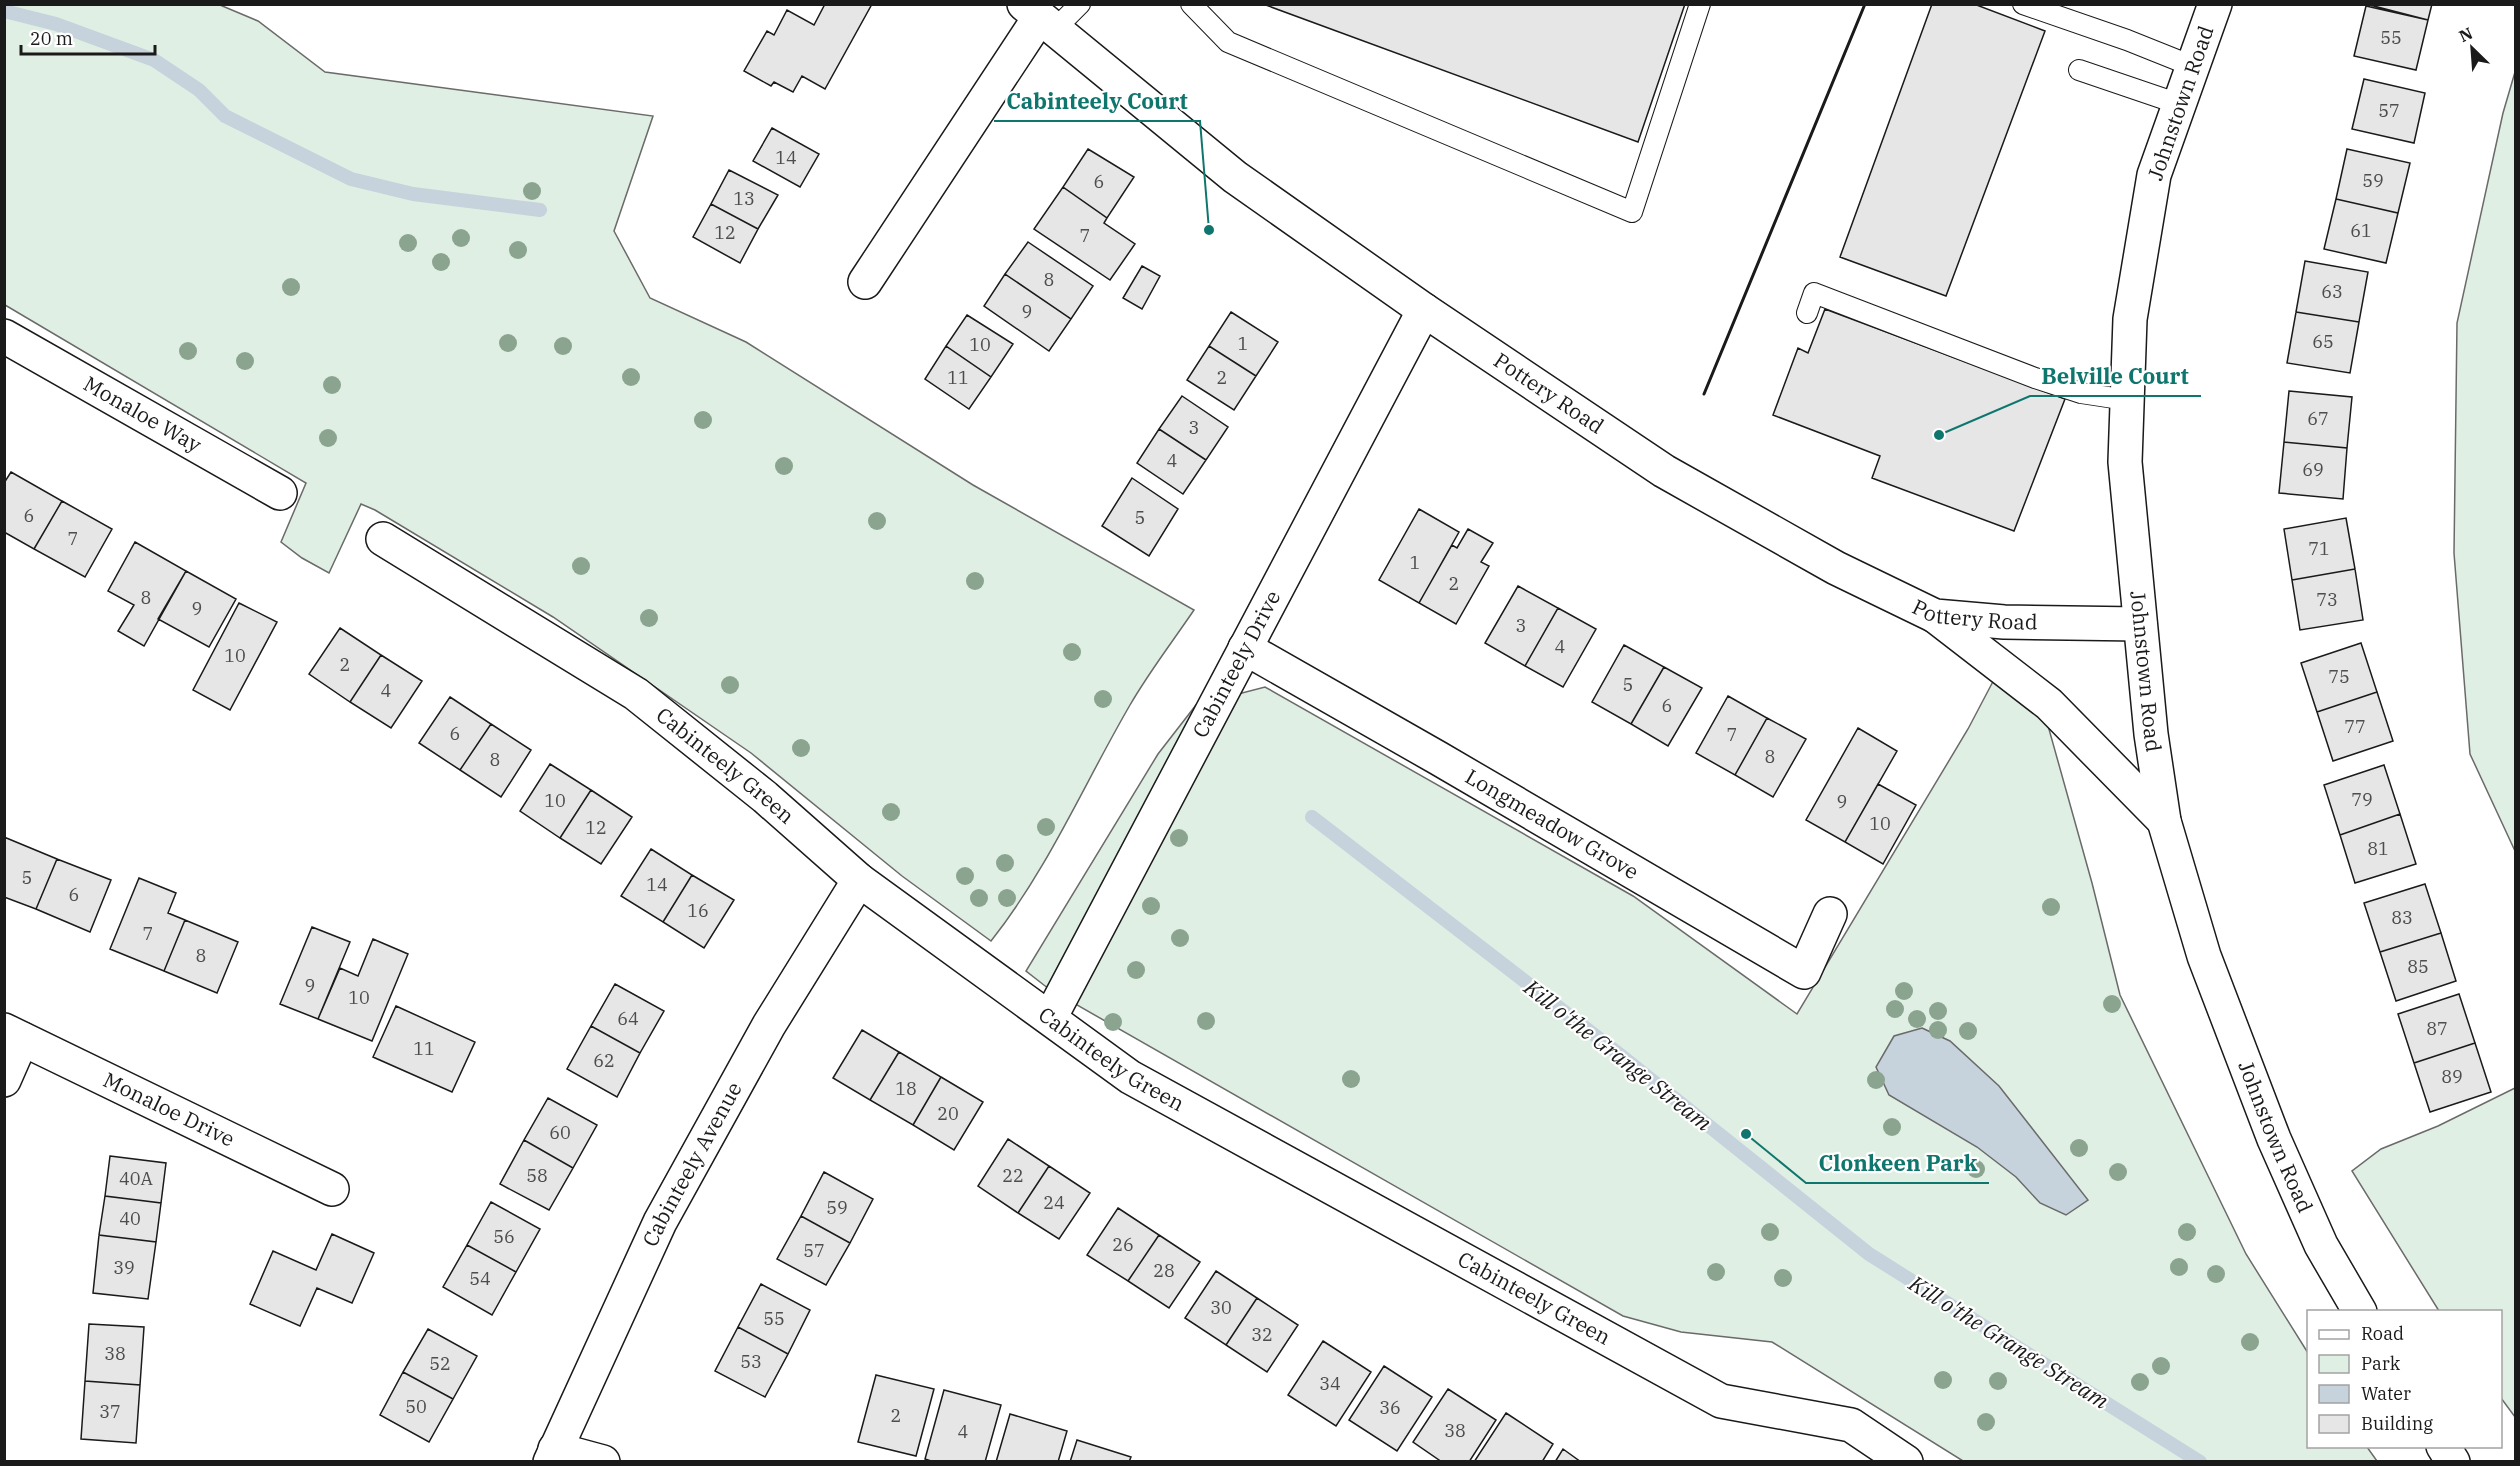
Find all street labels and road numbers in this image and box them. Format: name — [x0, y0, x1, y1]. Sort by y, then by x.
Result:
street label: Johnstown Road — [2140, 21, 2220, 184]
street label: Pottery Road — [1489, 346, 1610, 440]
street label: Monaloe Way — [79, 369, 207, 459]
street label: Cabinteely Drive — [1186, 585, 1286, 742]
street label: Johnstown Road — [2124, 589, 2169, 754]
street label: Pottery Road — [1908, 592, 2038, 635]
street label: Cabinteely Green — [651, 701, 801, 829]
street label: Longmeadow Grove — [1461, 762, 1644, 885]
street label: Cabinteely Green — [1033, 1000, 1190, 1117]
street label: Johnstown Road — [2232, 1057, 2320, 1217]
street label: Monaloe Drive — [99, 1065, 239, 1153]
street label: Cabinteely Avenue — [636, 1077, 748, 1251]
street label: Cabinteely Green — [1453, 1244, 1616, 1351]

